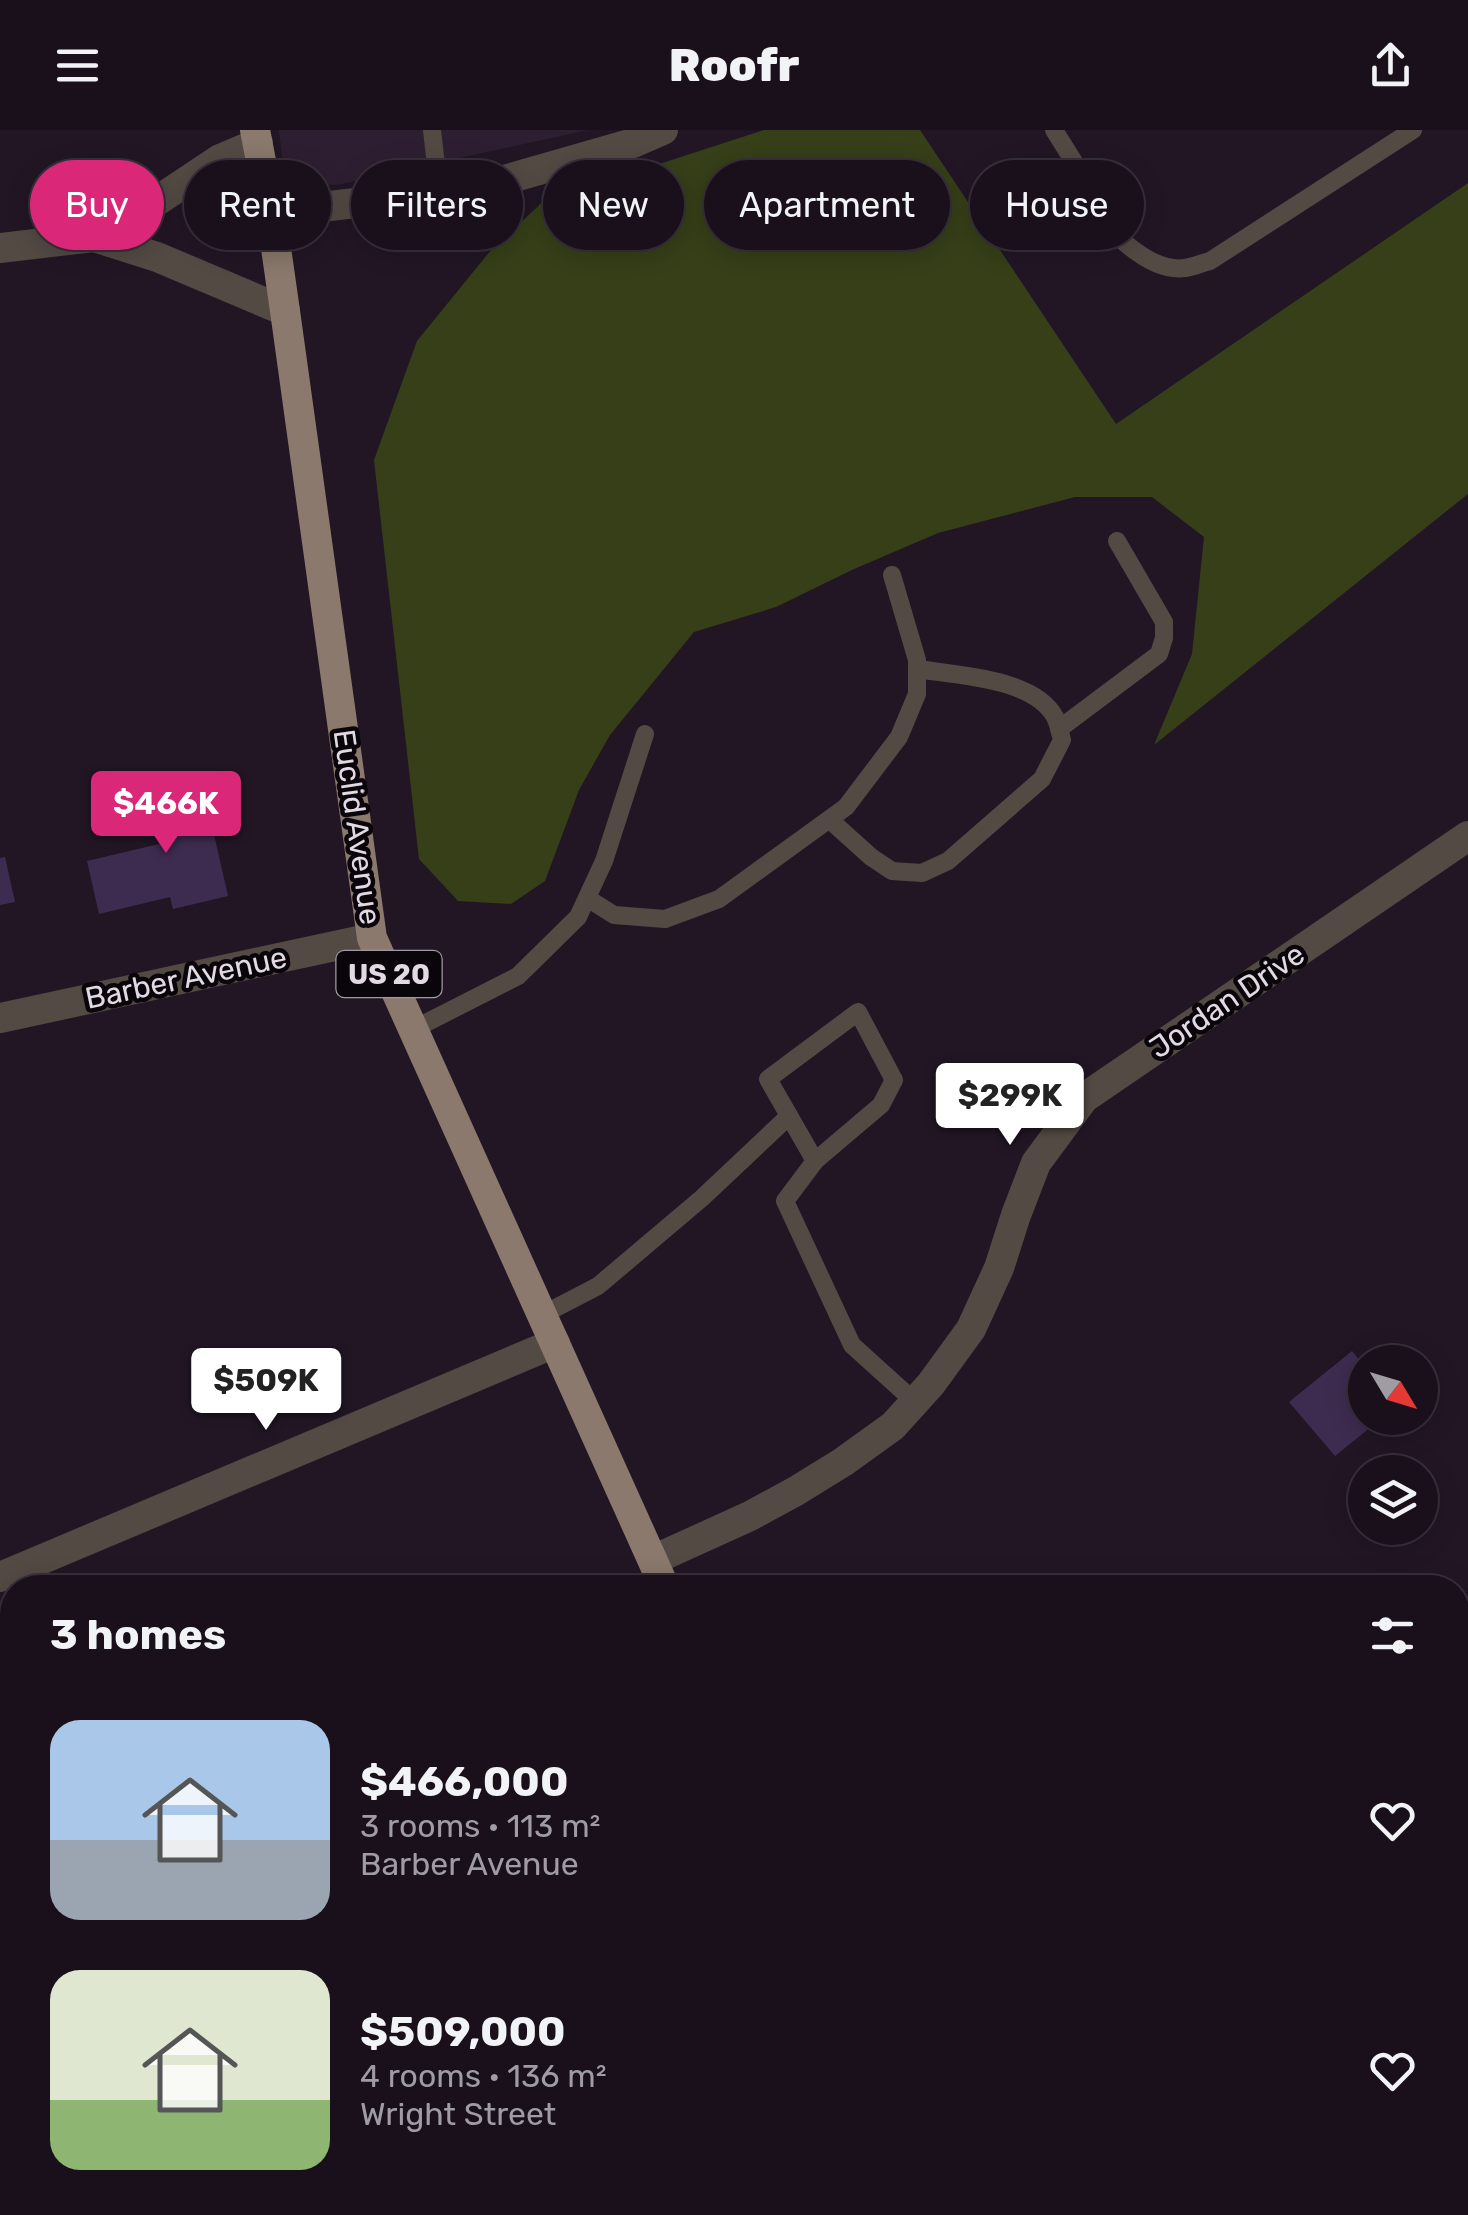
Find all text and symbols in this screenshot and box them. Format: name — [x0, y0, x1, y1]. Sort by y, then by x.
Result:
icon: menu — [50, 38, 105, 93]
icon: share — [1363, 38, 1418, 93]
text: Roofr — [669, 39, 799, 92]
chip: Buy — [30, 160, 164, 250]
chip: Rent — [184, 160, 331, 250]
chip: Filters — [351, 160, 523, 250]
chip: New — [543, 160, 684, 250]
chip: Apartment — [704, 160, 950, 250]
chip: House — [970, 160, 1144, 250]
street label: Euclid Avenue — [325, 727, 389, 927]
pin: $466K — [96, 771, 236, 856]
text: $466K — [113, 784, 219, 822]
street label: Jordan Drive — [1143, 936, 1311, 1066]
street label: Barber Avenue — [82, 939, 290, 1017]
road number: US 20 — [336, 951, 442, 997]
pin: $299K — [940, 1063, 1080, 1148]
text: $299K — [958, 1076, 1062, 1114]
north arrow — [1348, 1345, 1438, 1435]
map controls — [1348, 1345, 1438, 1545]
pin: $509K — [196, 1348, 336, 1433]
text: $509K — [213, 1361, 319, 1399]
button: layers — [1348, 1455, 1438, 1545]
icon: filters — [1365, 1608, 1420, 1663]
text: 3 homes — [50, 1610, 226, 1660]
text: $466,000 — [360, 1757, 568, 1807]
icon: home — [130, 1760, 250, 1880]
icon: heart — [1365, 1793, 1420, 1848]
text: 3 rooms · 113 m² — [360, 1807, 601, 1845]
text: Barber Avenue — [360, 1845, 579, 1883]
text: $509,000 — [360, 2007, 566, 2057]
icon: home — [130, 2010, 250, 2130]
icon: heart — [1365, 2043, 1420, 2098]
text: 4 rooms · 136 m² — [360, 2057, 607, 2095]
text: Wright Street — [360, 2095, 556, 2133]

